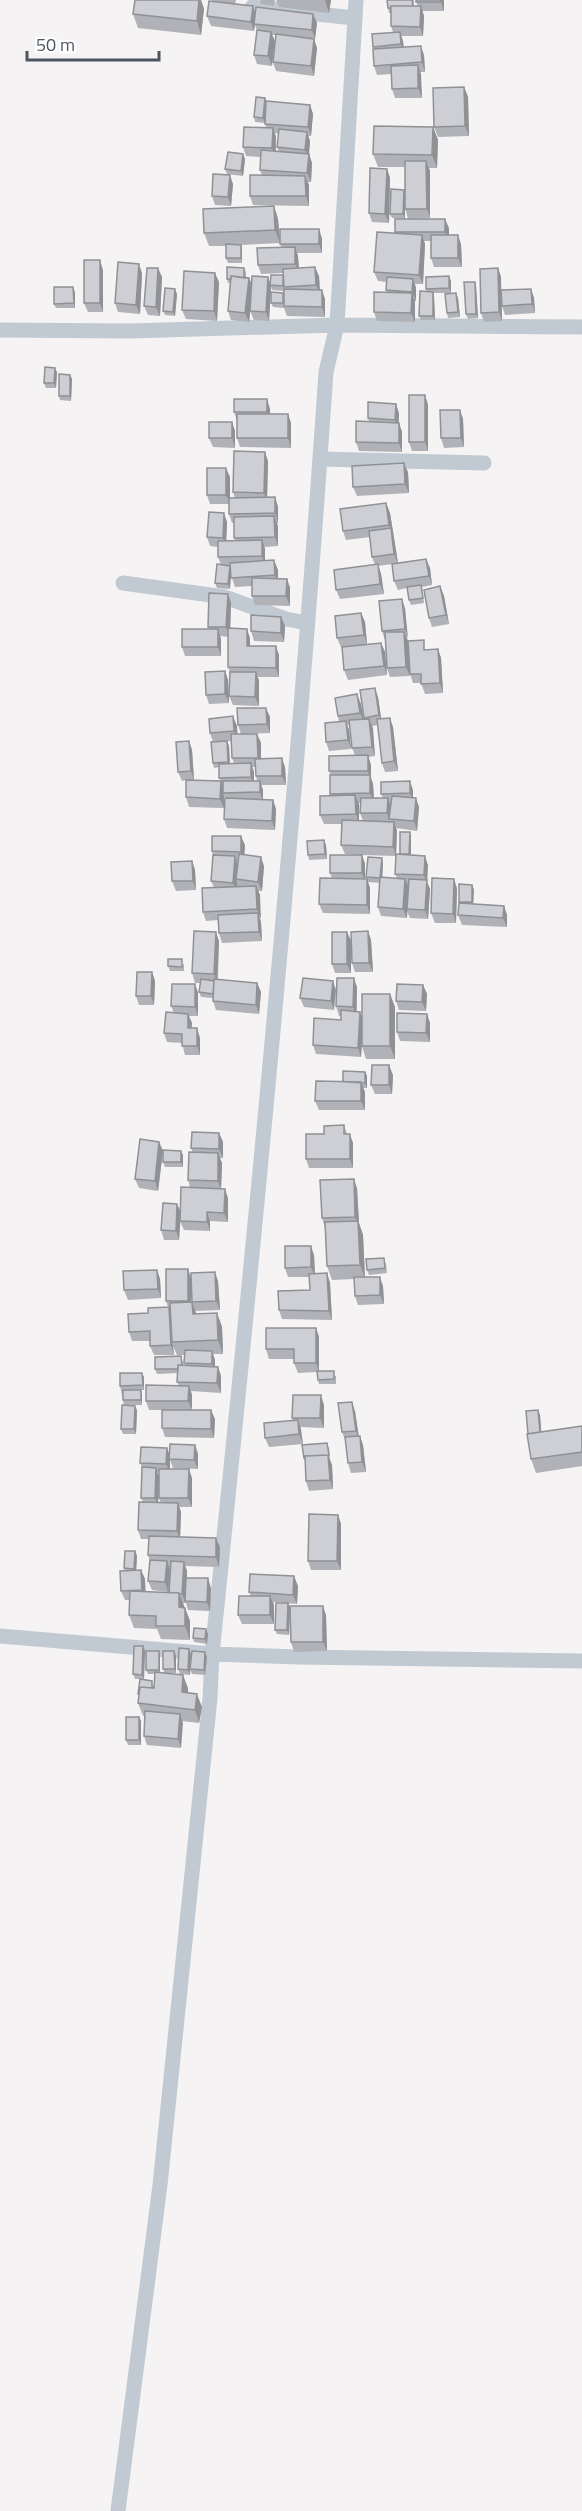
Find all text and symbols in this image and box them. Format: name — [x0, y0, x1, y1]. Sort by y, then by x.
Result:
scale bar — [27, 24, 159, 62]
text: 50 m — [36, 31, 75, 58]

